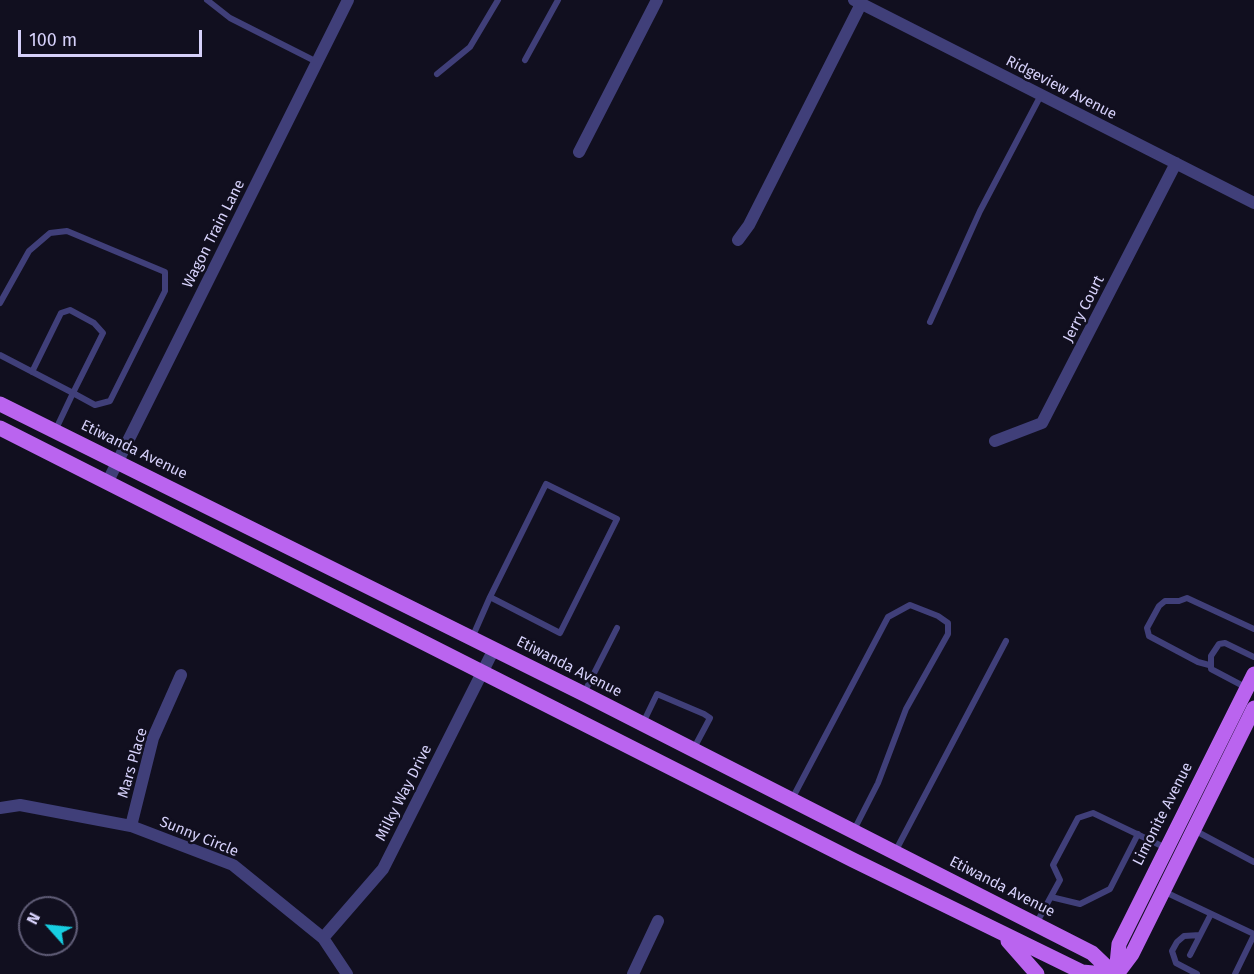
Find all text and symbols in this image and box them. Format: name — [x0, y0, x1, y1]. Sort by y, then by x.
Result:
scale bar — [21, 18, 206, 56]
text: 100 m — [29, 29, 77, 51]
street label: Ridgeview Avenue — [1002, 52, 1120, 124]
street label: Wagon Train Lane — [179, 177, 249, 291]
street label: Jerry Court — [1060, 273, 1108, 345]
street label: Etiwanda Avenue — [78, 417, 190, 483]
street label: Etiwanda Avenue — [513, 633, 625, 701]
street label: Mars Place — [114, 726, 152, 800]
street label: Milky Way Drive — [372, 742, 436, 844]
street label: Limonite Avenue — [1129, 759, 1197, 869]
street label: Sunny Circle — [157, 813, 241, 861]
street label: Etiwanda Avenue — [946, 853, 1058, 921]
north arrow — [18, 896, 78, 956]
text: N — [22, 909, 44, 928]

